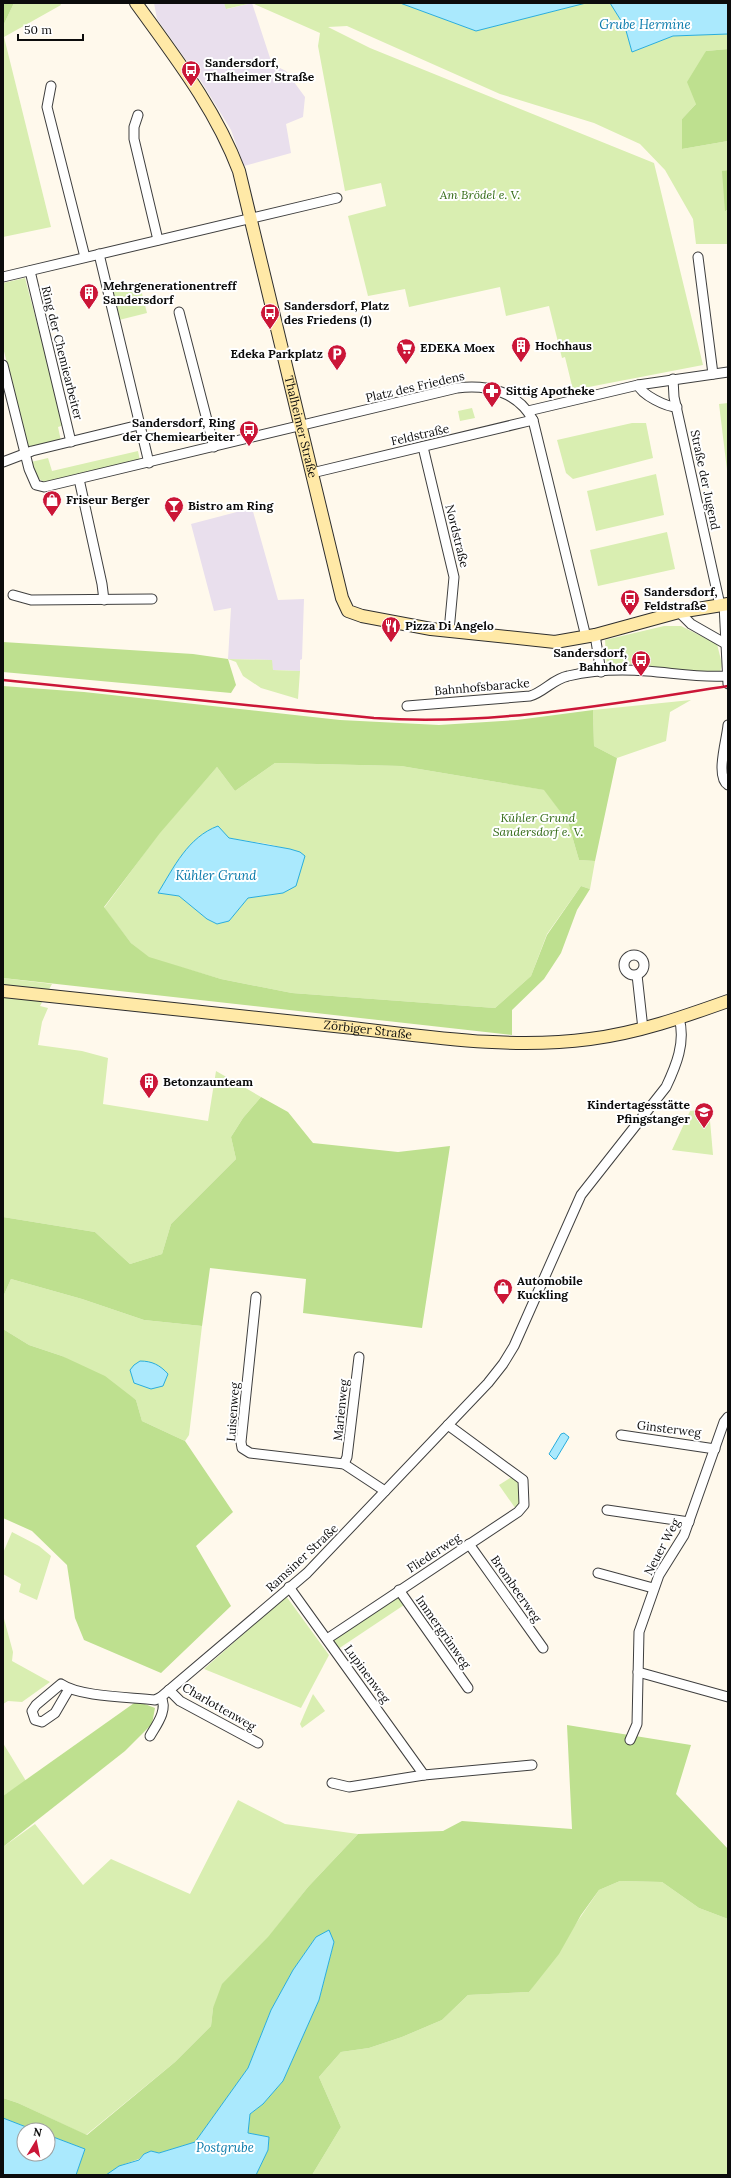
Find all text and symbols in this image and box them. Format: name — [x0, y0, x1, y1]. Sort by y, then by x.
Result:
scale bar — [18, 16, 83, 42]
water label: Grube Hermine — [599, 16, 691, 33]
text: 50 m — [24, 22, 52, 37]
place label: Sandersdorf, Thalheimer Straße — [205, 55, 315, 84]
bus stop icon: Sandersdorf, Thalheimer Straße — [180, 59, 202, 87]
park label: Am Brödel e. V. — [439, 187, 520, 202]
place label: Mehrgenerationentreff Sandersdorf — [103, 278, 238, 307]
building icon: Mehrgenerationentreff Sandersdorf — [78, 282, 100, 310]
street label: Ring der Chemiearbeiter — [39, 284, 87, 422]
place label: Sandersdorf, Platz des Friedens (1) — [284, 298, 389, 328]
bus stop icon: Sandersdorf, Platz des Friedens (1) — [259, 302, 281, 330]
building icon: Hochhaus — [510, 335, 532, 363]
supermarket icon: EDEKA Moex — [395, 337, 417, 365]
place label: Hochhaus — [535, 338, 592, 353]
place label: EDEKA Moex — [420, 340, 495, 355]
parking icon: Edeka Parkplatz — [326, 343, 348, 371]
place label: Edeka Parkplatz — [231, 346, 323, 361]
street label: Platz des Friedens — [364, 368, 466, 405]
street label: Thalheimer Straße — [282, 374, 321, 480]
pharmacy icon: Sittig Apotheke — [481, 380, 503, 408]
place label: Sittig Apotheke — [506, 383, 595, 398]
place label: Sandersdorf, Ring der Chemiearbeiter — [123, 415, 236, 444]
bus stop icon: Sandersdorf, Ring der Chemiearbeiter — [238, 419, 260, 447]
street label: Feldstraße — [389, 420, 451, 449]
street label: Straße der Jugend — [688, 429, 723, 531]
shop icon: Friseur Berger — [41, 489, 63, 517]
place label: Friseur Berger — [66, 492, 150, 507]
bar icon: Bistro am Ring — [163, 495, 185, 523]
place label: Bistro am Ring — [188, 498, 274, 513]
street label: Nordstraße — [442, 503, 473, 569]
place label: Sandersdorf, Feldstraße — [644, 584, 717, 613]
bus stop icon: Sandersdorf, Feldstraße — [619, 588, 641, 616]
restaurant icon: Pizza Di Angelo — [380, 615, 402, 643]
place label: Pizza Di Angelo — [405, 618, 494, 633]
place label: Sandersdorf, Bahnhof — [554, 645, 629, 674]
bus stop icon: Sandersdorf, Bahnhof — [630, 649, 652, 677]
street label: Bahnhofsbaracke — [434, 675, 531, 698]
park label: Kühler Grund Sandersdorf e. V. — [493, 810, 583, 839]
water label: Kühler Grund — [175, 867, 257, 884]
street label: Zörbiger Straße — [323, 1017, 413, 1042]
building icon: Betonzaunteam — [138, 1071, 160, 1099]
place label: Betonzaunteam — [163, 1074, 253, 1089]
place label: Kindertagesstätte Pfingstanger — [587, 1097, 691, 1126]
school or university icon: Kindertagesstätte Pfingstanger — [693, 1101, 715, 1129]
place label: Automobile Kuckling — [517, 1273, 583, 1302]
shop icon: Automobile Kuckling — [492, 1277, 514, 1305]
street label: Marienweg — [330, 1378, 351, 1442]
street label: Luisenweg — [223, 1382, 242, 1442]
street label: Ginsterweg — [636, 1417, 702, 1440]
street label: Neuer Weg — [640, 1515, 683, 1578]
street label: Ramsiner Straße — [263, 1520, 341, 1595]
street label: Fliederweg — [404, 1529, 464, 1576]
street label: Brombeerweg — [488, 1552, 545, 1625]
street label: Immergrünweg — [413, 1592, 474, 1671]
street label: Lupinenweg — [341, 1642, 394, 1706]
street label: Charlottenweg — [180, 1679, 259, 1734]
north arrow — [16, 2122, 56, 2162]
text: N — [32, 2125, 44, 2140]
water label: Postgrube — [196, 2139, 254, 2156]

